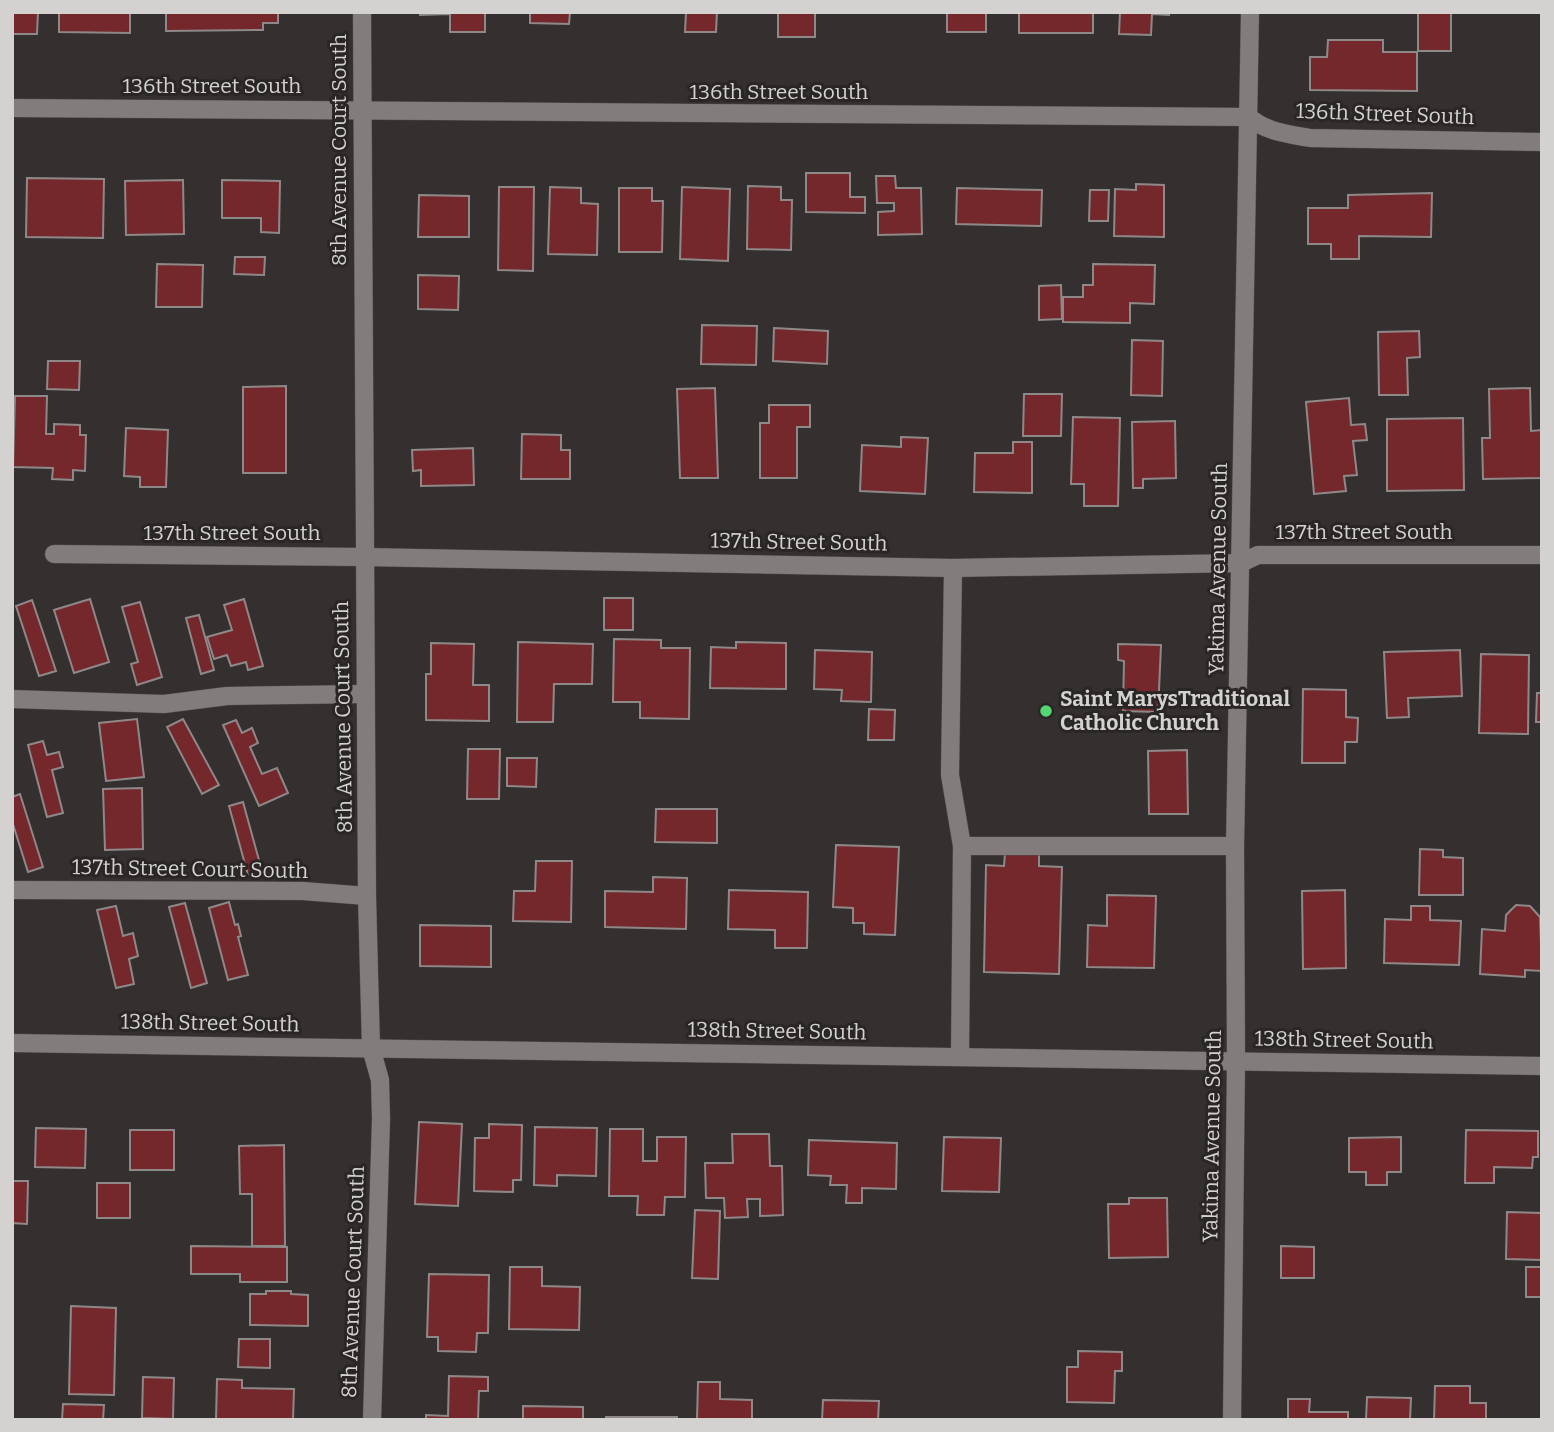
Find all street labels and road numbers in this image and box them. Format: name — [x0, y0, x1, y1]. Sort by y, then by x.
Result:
street label: 8th Avenue Court South — [326, 34, 352, 266]
street label: 136th Street South — [123, 73, 301, 99]
street label: 136th Street South — [690, 79, 868, 105]
street label: 136th Street South — [1295, 98, 1475, 130]
street label: Yakima Avenue South — [1203, 463, 1233, 675]
street label: 137th Street South — [1275, 519, 1453, 545]
street label: 137th Street South — [143, 520, 321, 546]
street label: 137th Street South — [710, 527, 888, 557]
street label: 8th Avenue Court South — [328, 601, 358, 833]
street label: 137th Street Court South — [72, 854, 308, 884]
street label: 138th Street South — [120, 1008, 300, 1038]
street label: 138th Street South — [687, 1016, 867, 1046]
street label: 138th Street South — [1254, 1025, 1434, 1055]
street label: Yakima Avenue South — [1197, 1030, 1227, 1242]
street label: 8th Avenue Court South — [336, 1166, 370, 1398]

